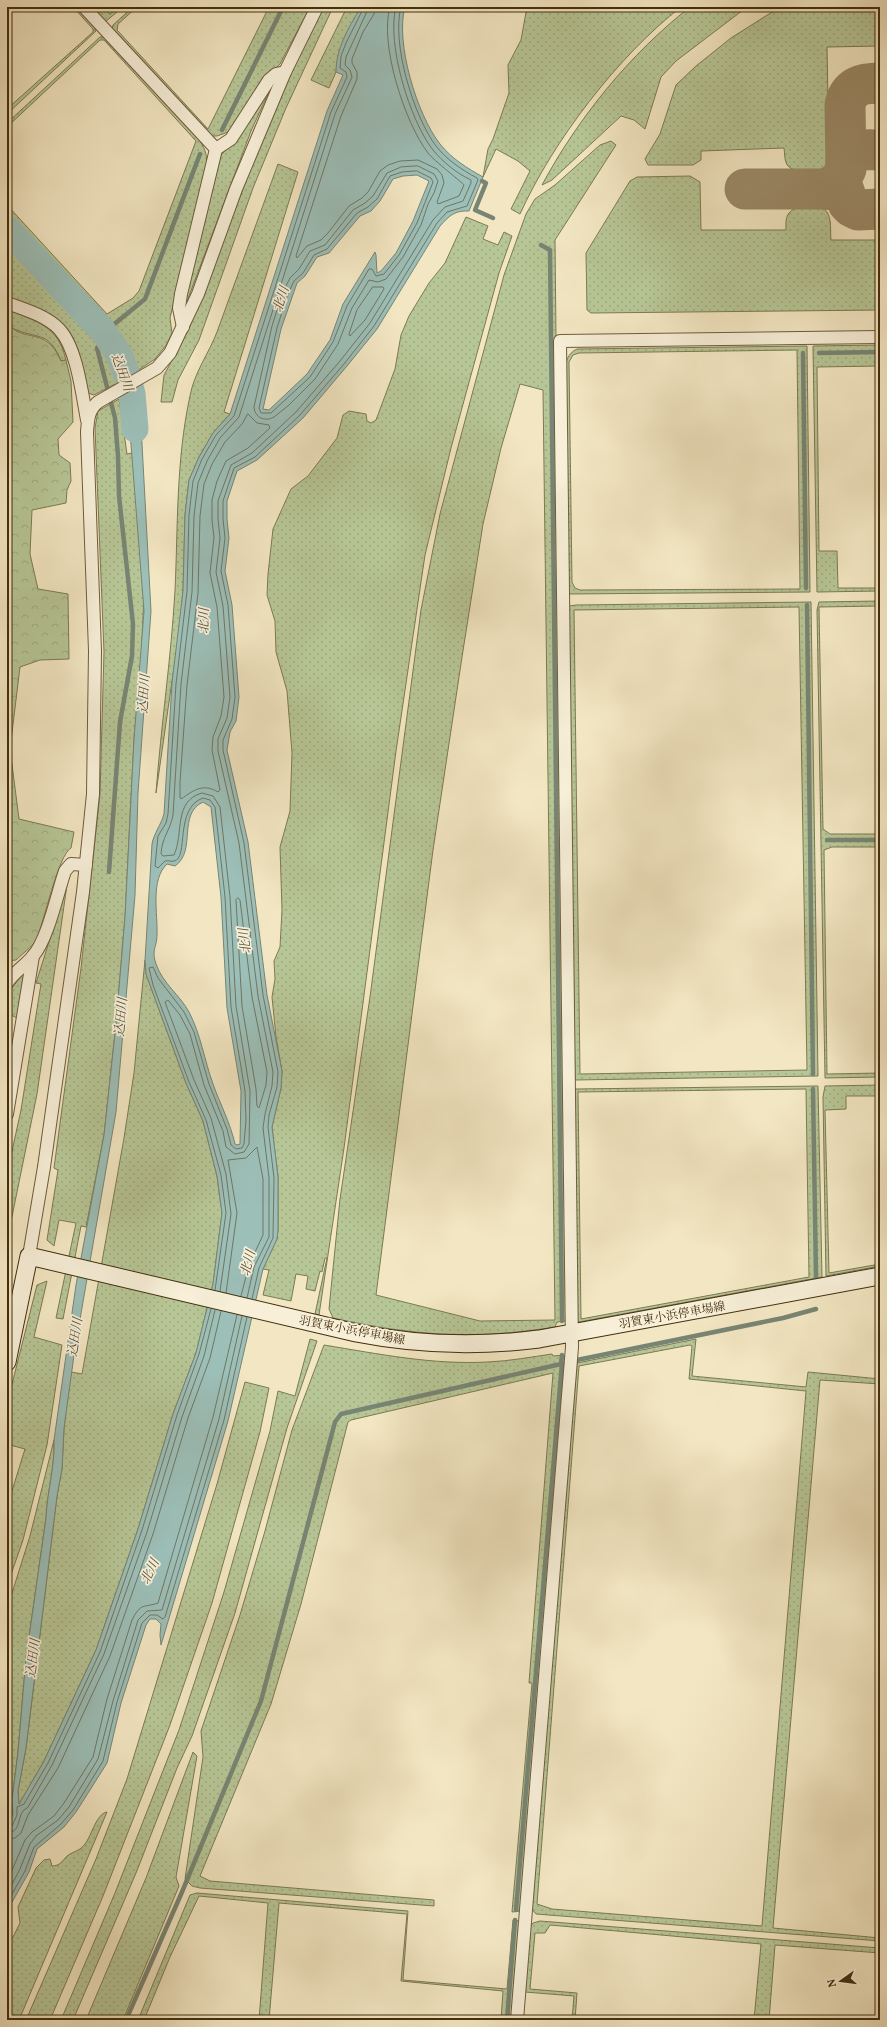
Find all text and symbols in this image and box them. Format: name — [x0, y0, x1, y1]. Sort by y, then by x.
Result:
water label: 北川 — [269, 283, 295, 315]
water label: 込田川 — [106, 351, 137, 396]
water label: 北川 — [196, 606, 214, 634]
water label: 込田川 — [135, 672, 155, 714]
water label: 北川 — [235, 925, 257, 955]
water label: 込田川 — [111, 995, 133, 1037]
water label: 北川 — [237, 1247, 262, 1278]
street label: 羽賀東小浜停車場線 — [618, 1299, 727, 1333]
street label: 羽賀東小浜停車場線 — [297, 1313, 406, 1349]
water label: 込田川 — [64, 1315, 88, 1358]
water label: 北川 — [137, 1554, 165, 1588]
water label: 込田川 — [23, 1636, 46, 1679]
north arrow — [821, 1961, 861, 2001]
text: N — [825, 1977, 841, 1989]

